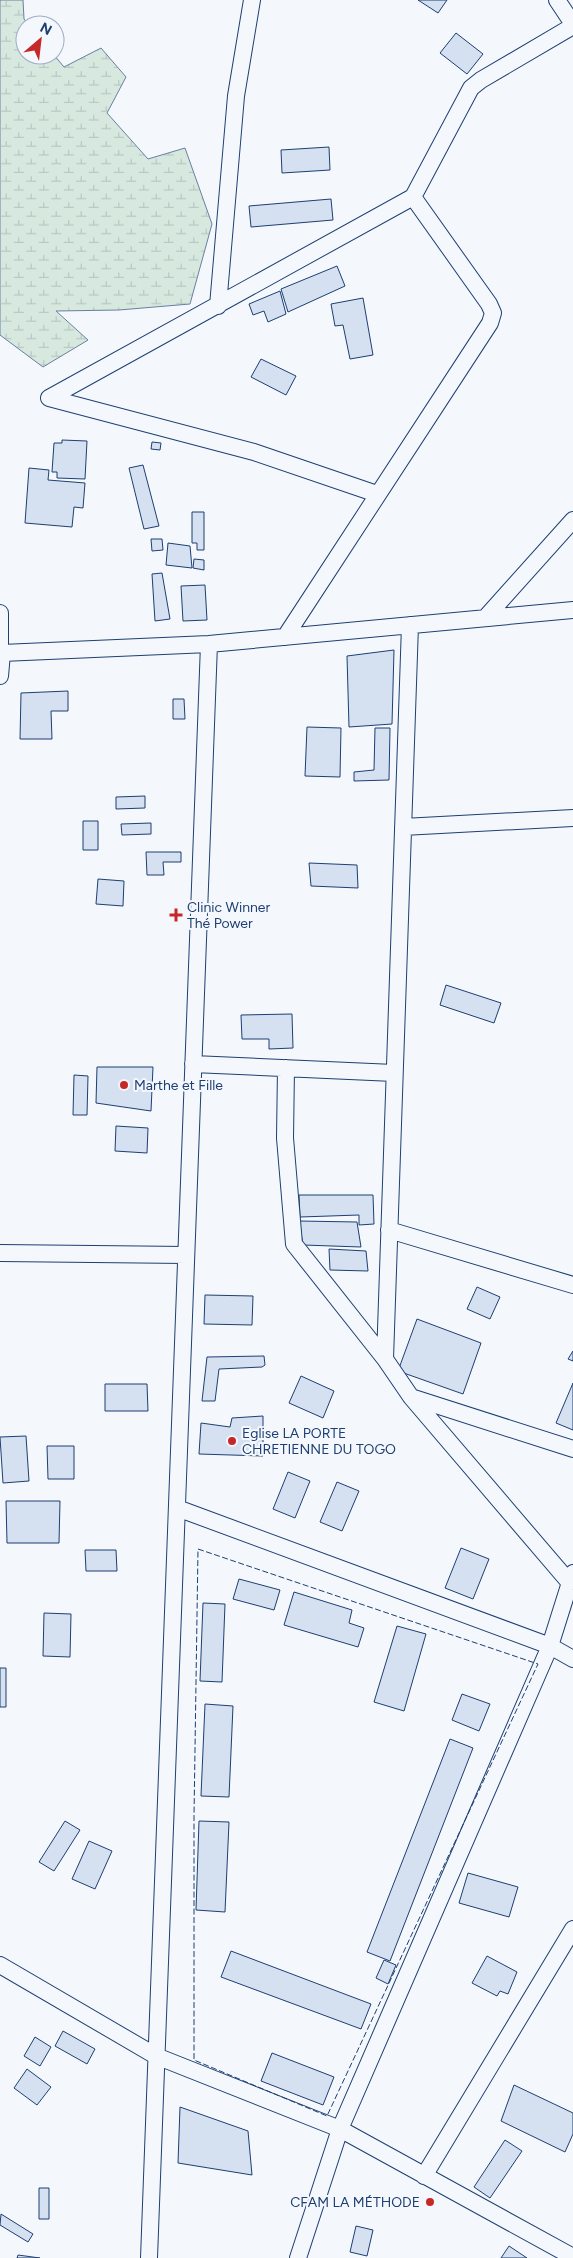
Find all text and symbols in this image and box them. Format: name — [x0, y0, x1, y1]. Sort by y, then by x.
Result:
north arrow — [15, 15, 65, 65]
text: N — [37, 19, 55, 39]
place label: Clinic Winner Thé Power — [187, 899, 270, 932]
marker: Clinic Winner Thé Power — [169, 908, 183, 922]
place label: Marthe et Fille — [134, 1077, 223, 1094]
marker: Marthe et Fille — [118, 1079, 130, 1091]
place label: Eglise LA PORTE CHRETIENNE DU TOGO — [242, 1425, 396, 1458]
marker: Eglise LA PORTE CHRETIENNE DU TOGO — [226, 1435, 238, 1447]
place label: CFAM LA MÉTHODE — [290, 2194, 420, 2211]
marker: CFAM LA MÉTHODE — [424, 2196, 436, 2208]

